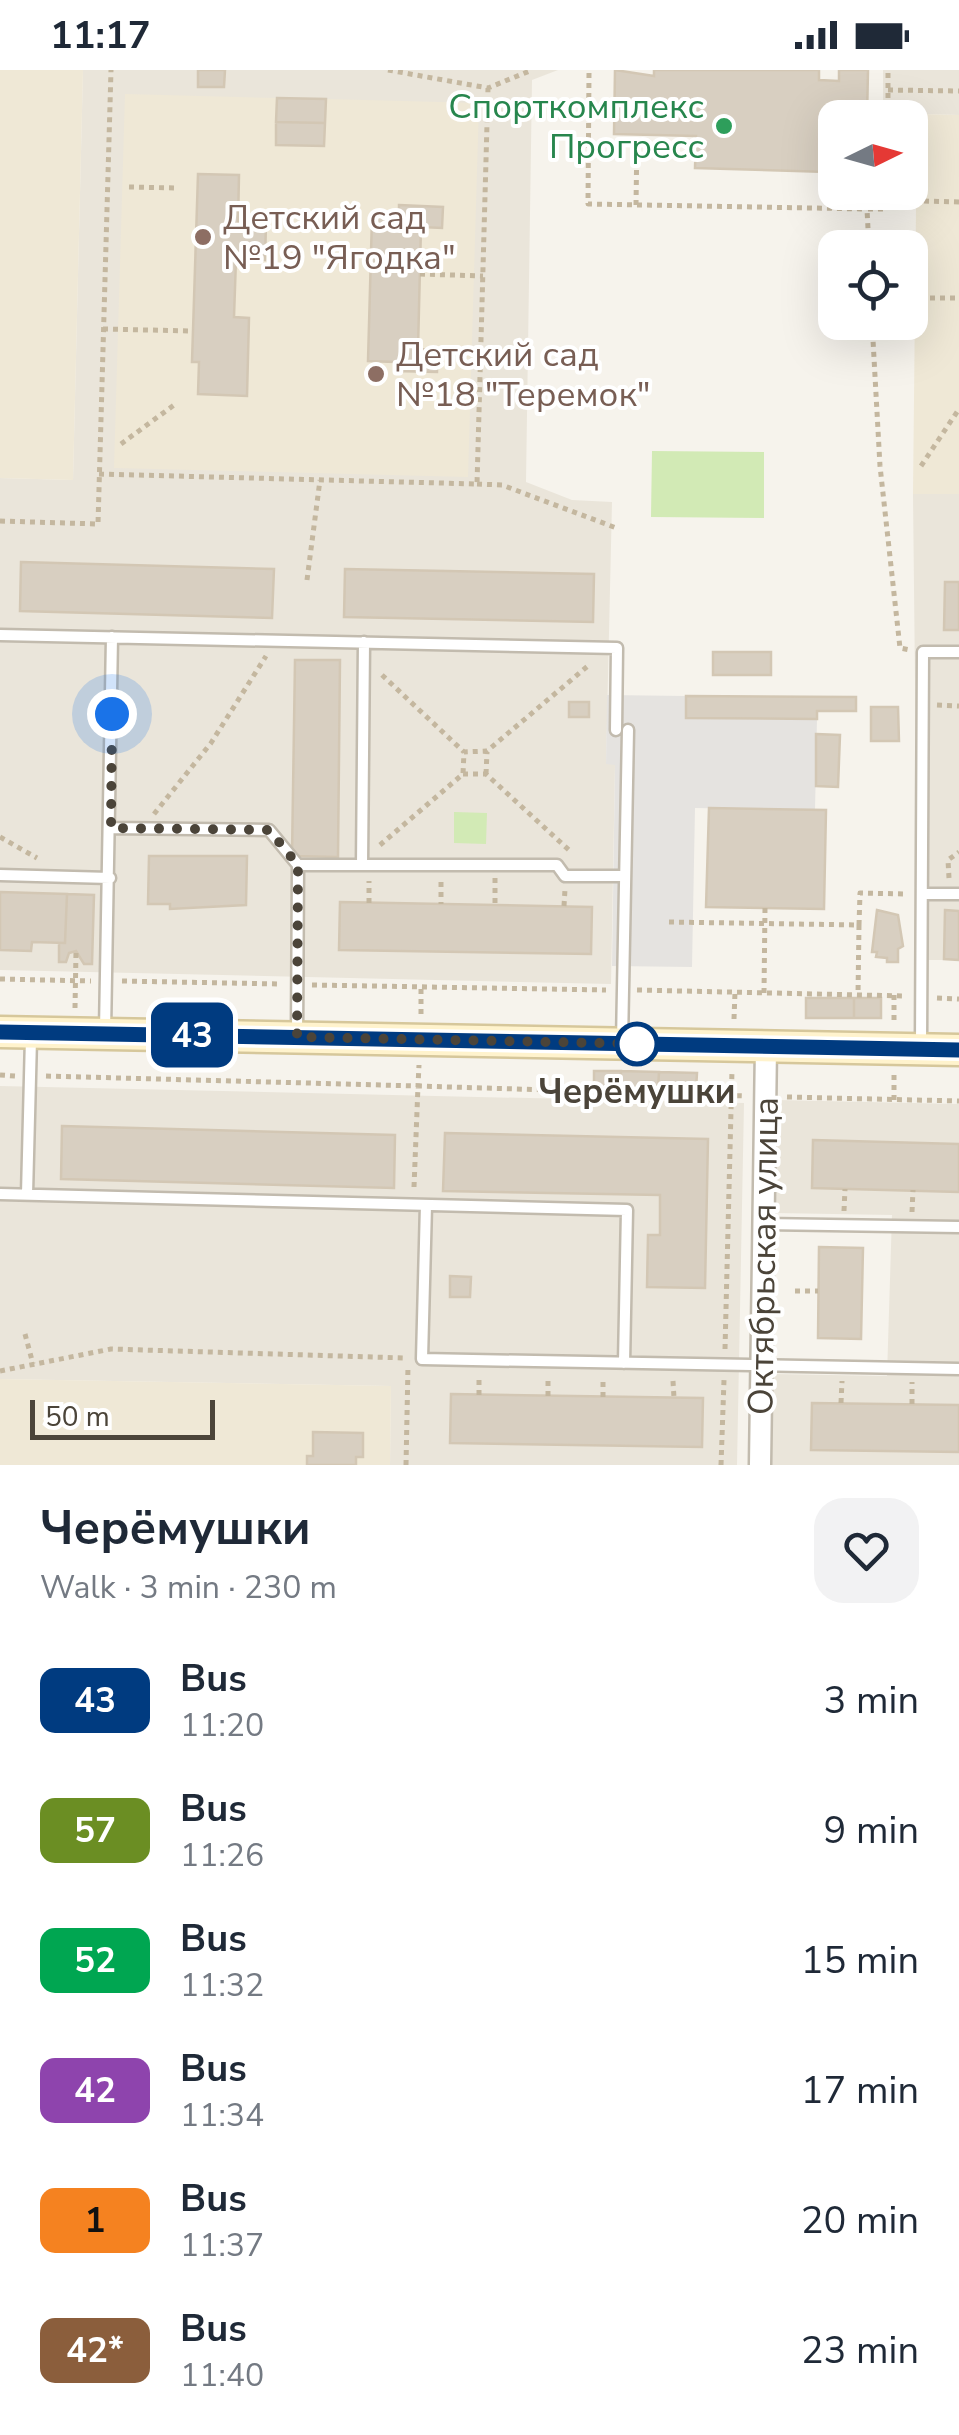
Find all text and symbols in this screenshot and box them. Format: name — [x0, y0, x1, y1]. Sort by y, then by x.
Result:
text: 11:17 — [50, 10, 151, 61]
place label: Спорткомплекс Прогресс — [448, 83, 704, 170]
north arrow — [818, 100, 928, 210]
map controls — [818, 100, 928, 340]
marker: Спорткомплекс Прогресс — [713, 115, 735, 137]
place label: Детский сад №19 "Ягодка" — [223, 194, 456, 281]
marker: Детский сад №19 "Ягодка" — [192, 226, 214, 248]
button: locate — [818, 230, 928, 340]
place label: Детский сад №18 "Теремок" — [396, 331, 651, 418]
marker: Детский сад №18 "Теремок" — [365, 363, 387, 385]
your location — [87, 689, 137, 739]
line badge: 43 — [147, 1002, 237, 1068]
text: 43 — [171, 1012, 213, 1059]
marker: Черёмушки — [616, 1023, 658, 1065]
place label: Черёмушки — [538, 1068, 736, 1115]
street label: Октябрьская улица — [737, 1096, 790, 1416]
scale bar — [30, 1395, 215, 1440]
text: 50 m — [45, 1398, 110, 1436]
text: Черёмушки — [40, 1495, 311, 1561]
button: heart — [814, 1498, 919, 1603]
text: Walk · 3 min · 230 m — [40, 1566, 337, 1609]
text: Bus — [180, 1653, 247, 1704]
text: 3 min — [824, 1675, 919, 1726]
text: 43 — [74, 1677, 116, 1724]
text: 11:20 — [180, 1704, 264, 1747]
text: Bus — [180, 1783, 247, 1834]
text: 9 min — [824, 1805, 919, 1856]
text: 57 — [74, 1807, 116, 1854]
text: 11:26 — [180, 1834, 264, 1877]
text: Bus — [180, 1913, 247, 1964]
text: 15 min — [801, 1935, 919, 1986]
text: 52 — [74, 1937, 116, 1984]
text: 11:32 — [180, 1964, 264, 2007]
text: Bus — [180, 2043, 247, 2094]
text: 17 min — [801, 2065, 919, 2116]
text: 42 — [74, 2067, 116, 2114]
text: 11:34 — [180, 2094, 264, 2137]
text: Bus — [180, 2173, 247, 2224]
text: 20 min — [801, 2195, 919, 2246]
text: 1 — [84, 2197, 106, 2244]
text: 11:37 — [180, 2224, 264, 2267]
text: Bus — [180, 2303, 247, 2354]
text: 23 min — [801, 2325, 919, 2376]
text: 42* — [66, 2327, 124, 2374]
text: 11:40 — [180, 2354, 264, 2397]

